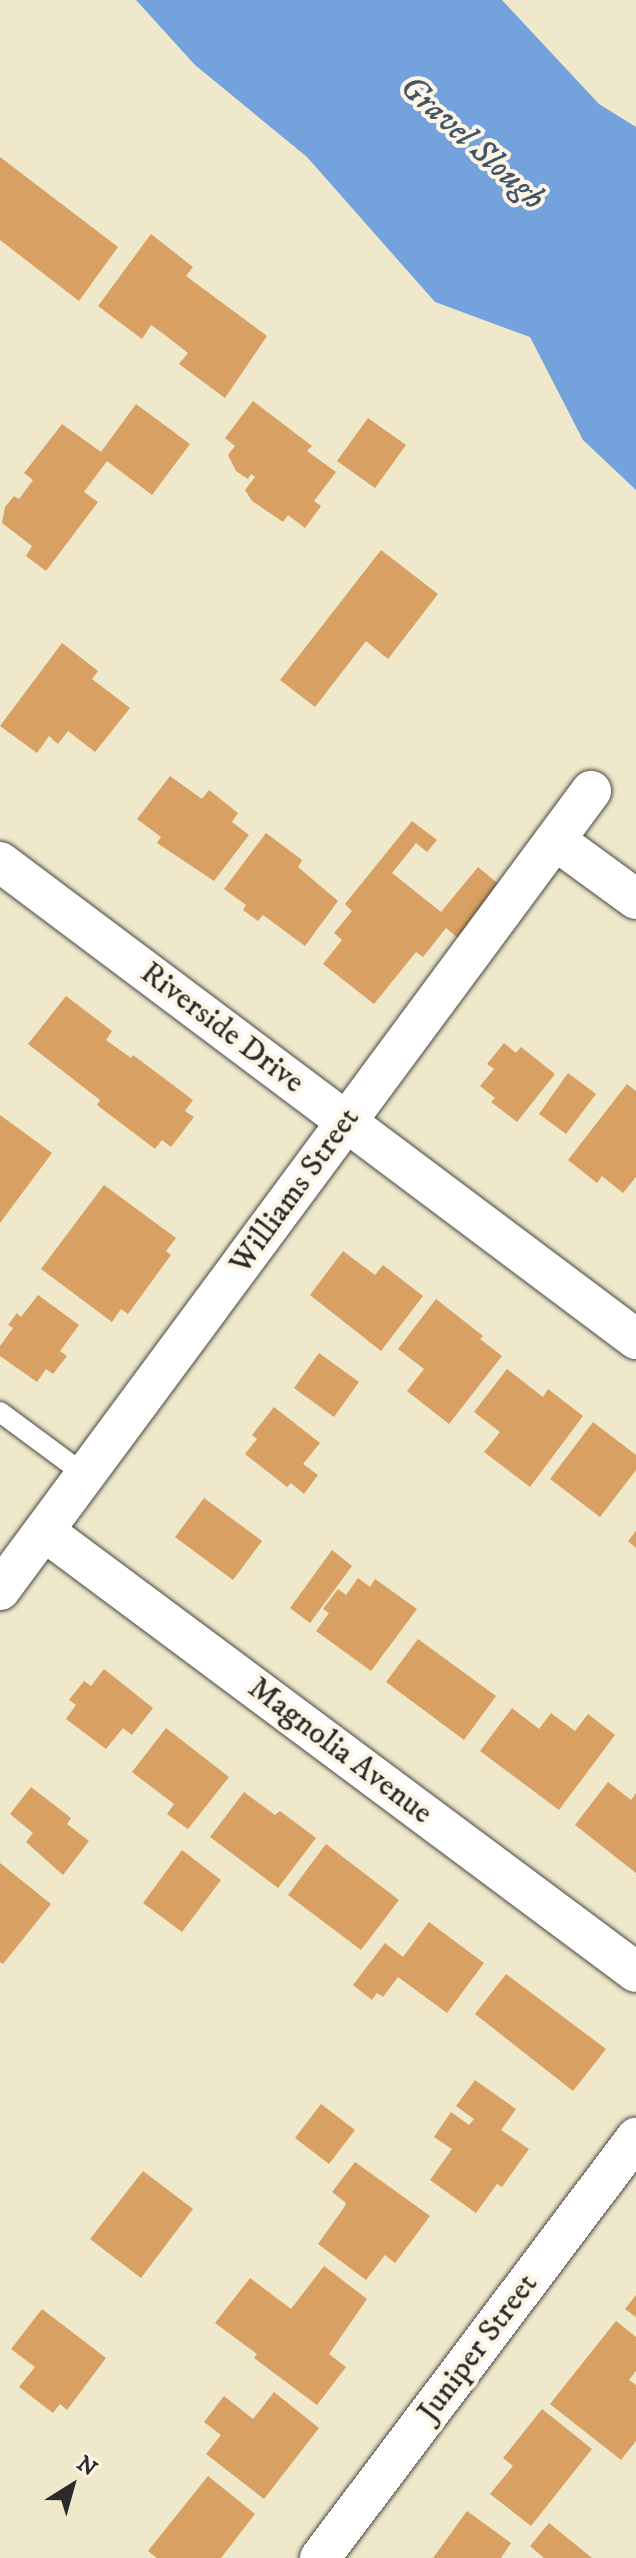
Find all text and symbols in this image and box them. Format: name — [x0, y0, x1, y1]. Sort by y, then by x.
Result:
water label: Gravel Slough — [391, 67, 553, 219]
street label: Riverside Drive — [133, 954, 311, 1102]
street label: Williams Street — [222, 1100, 368, 1282]
street label: Magnolia Avenue — [240, 1669, 440, 1833]
street label: Juniper Street — [410, 2266, 546, 2430]
north arrow — [32, 2446, 112, 2526]
text: N — [71, 2450, 102, 2483]

